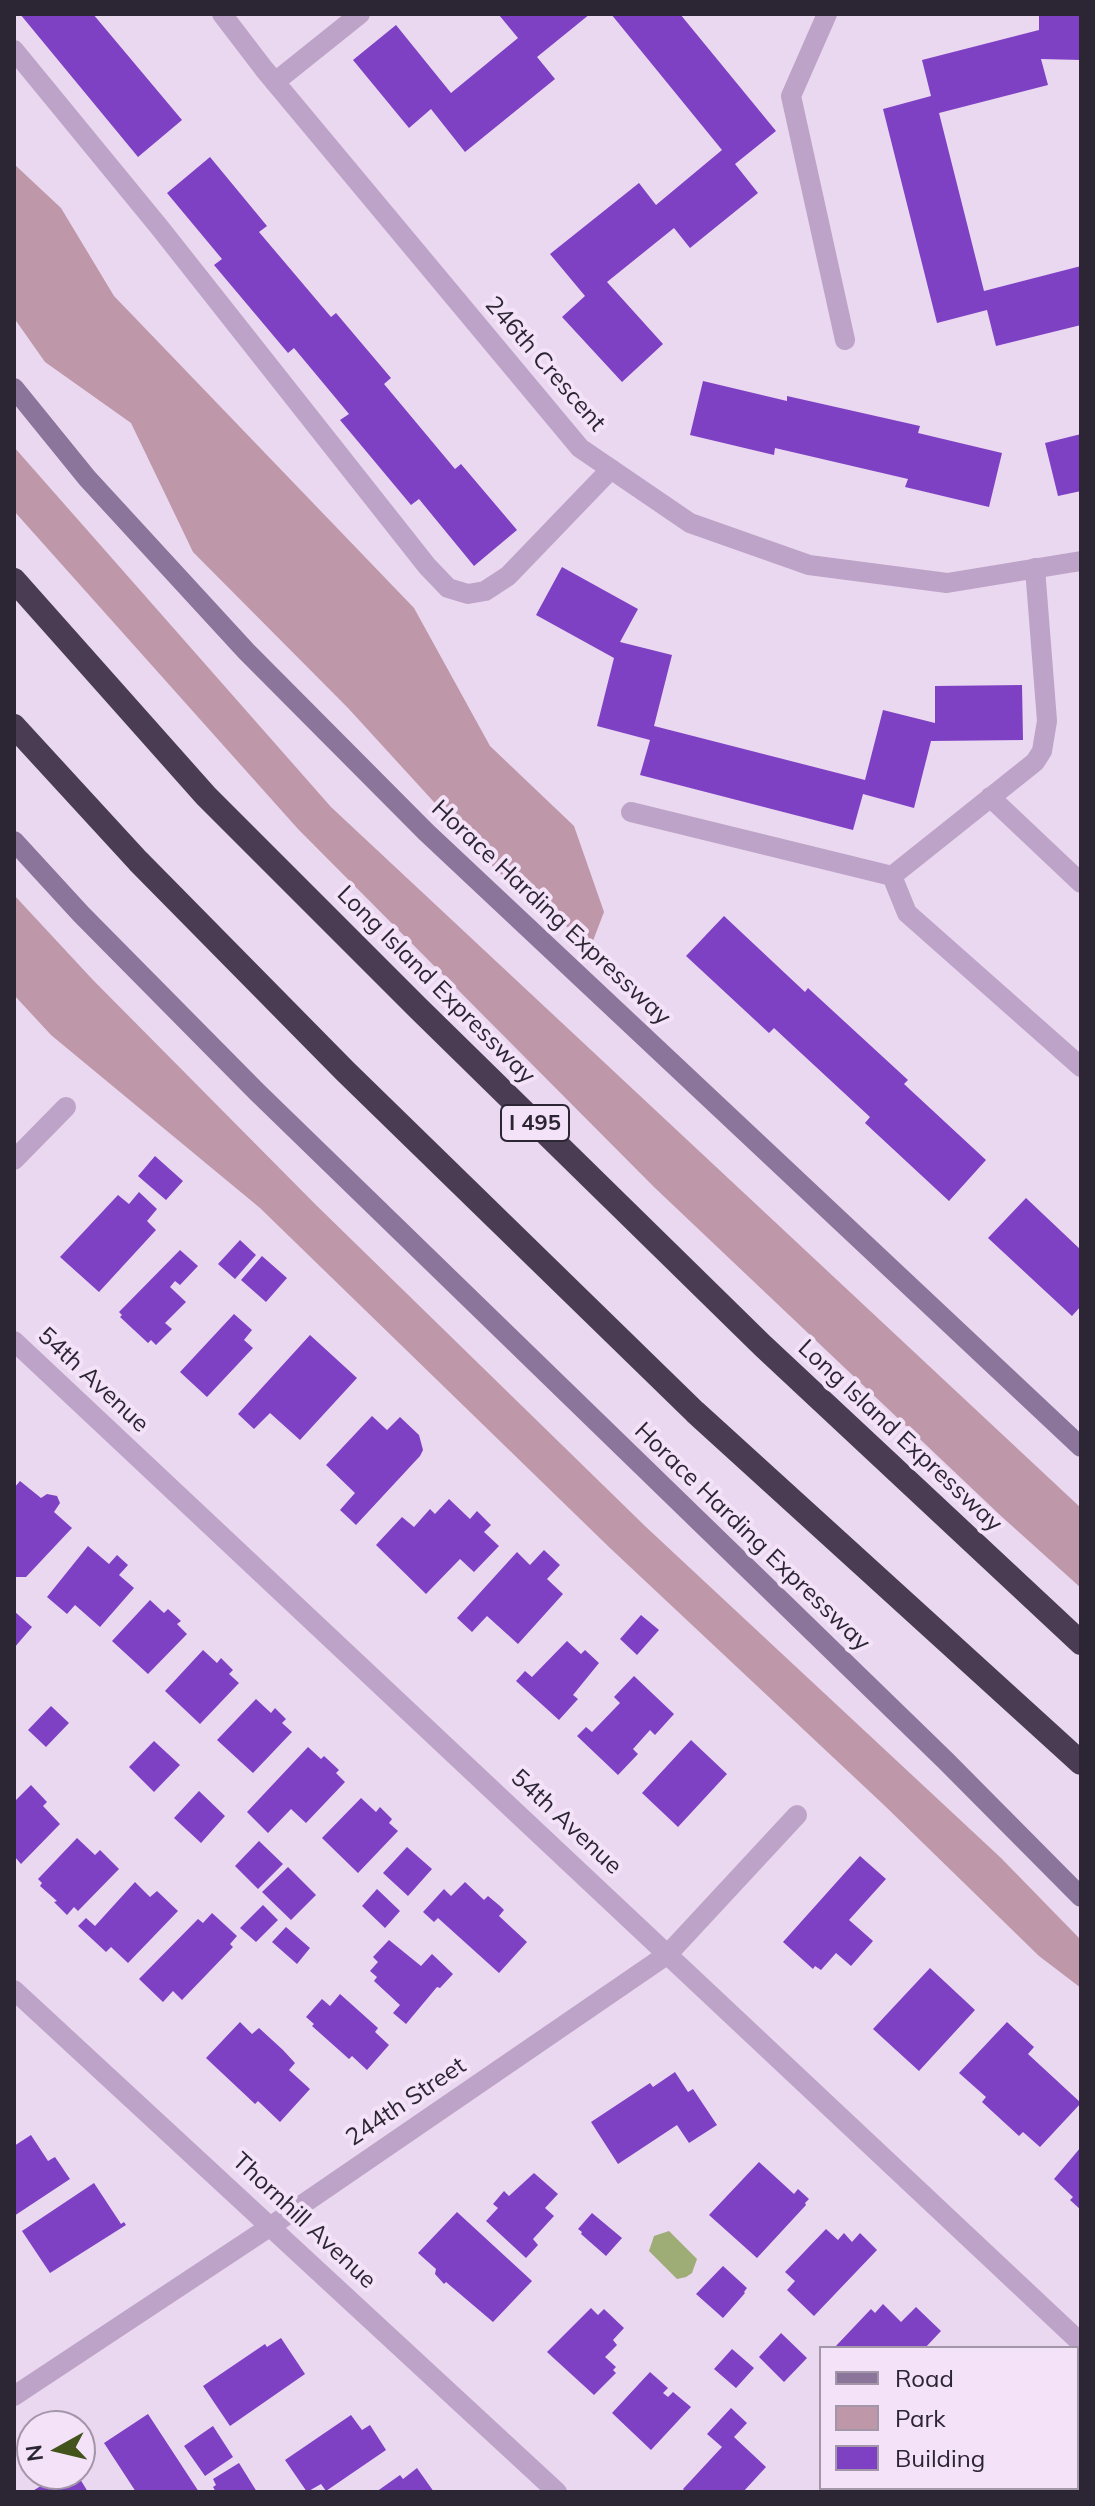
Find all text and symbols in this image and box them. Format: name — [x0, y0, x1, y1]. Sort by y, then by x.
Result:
street label: 246th Crescent — [479, 291, 611, 437]
street label: Horace Harding Expressway — [425, 795, 677, 1031]
street label: Long Island Expressway — [331, 880, 541, 1090]
road number: I 495 — [501, 1105, 569, 1141]
street label: 54th Avenue — [32, 1321, 154, 1439]
street label: Long Island Expressway — [792, 1334, 1008, 1538]
street label: Horace Harding Expressway — [628, 1417, 876, 1657]
street label: 54th Avenue — [505, 1763, 627, 1881]
street label: 244th Street — [341, 2051, 471, 2153]
street label: Thornhill Avenue — [226, 2147, 382, 2295]
legend — [819, 2346, 1079, 2490]
text: Road — [895, 2363, 954, 2393]
text: Park — [895, 2403, 946, 2433]
north arrow — [16, 2410, 96, 2490]
text: N — [19, 2443, 49, 2463]
text: Building — [895, 2443, 985, 2473]

